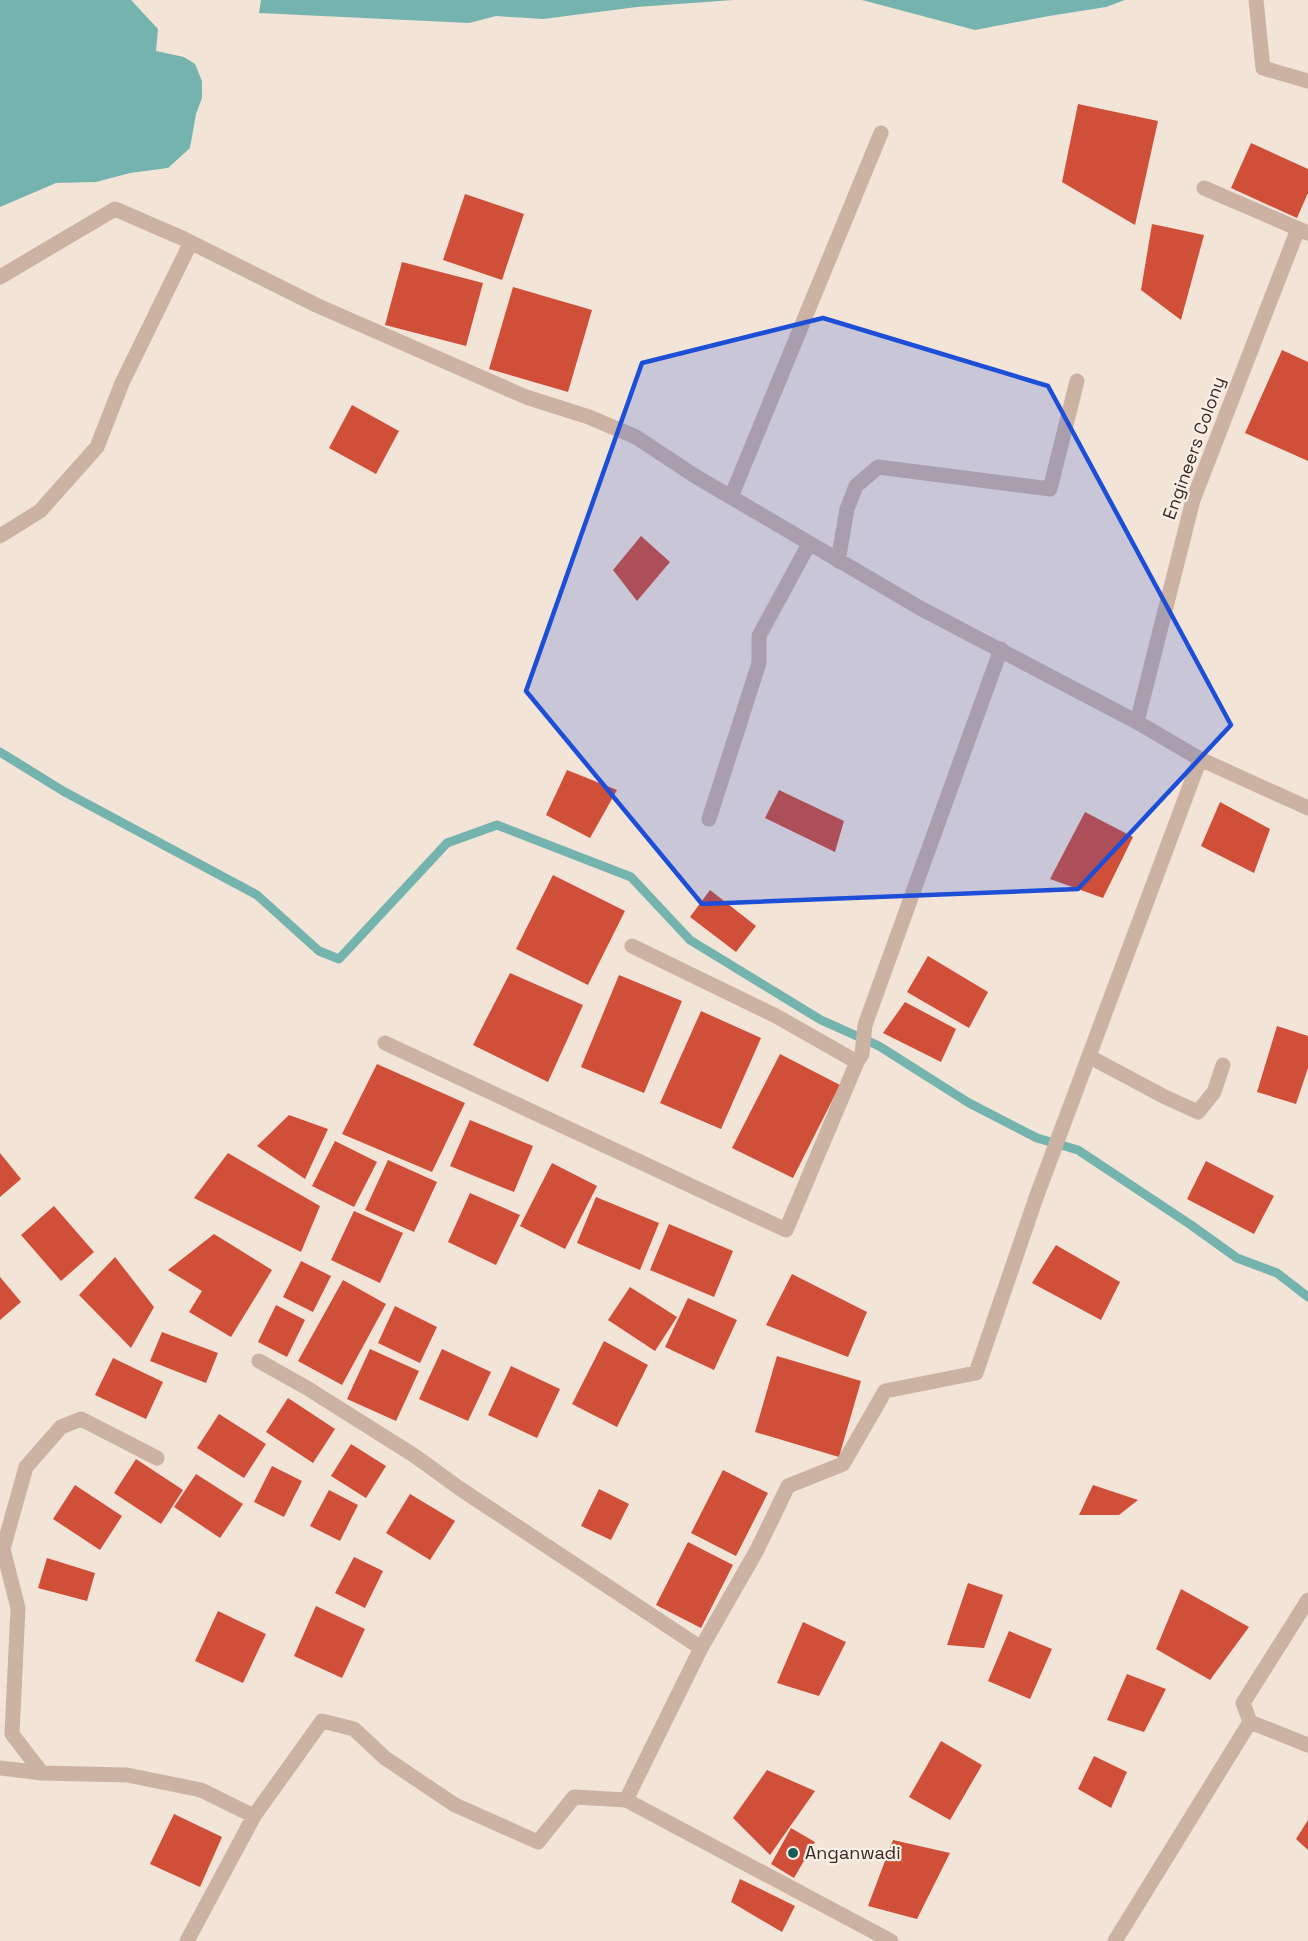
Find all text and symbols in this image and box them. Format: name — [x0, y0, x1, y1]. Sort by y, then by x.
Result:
street label: Engineers Colony — [1157, 373, 1230, 522]
place label: Anganwadi — [805, 1841, 901, 1864]
marker: Anganwadi — [786, 1846, 800, 1860]

